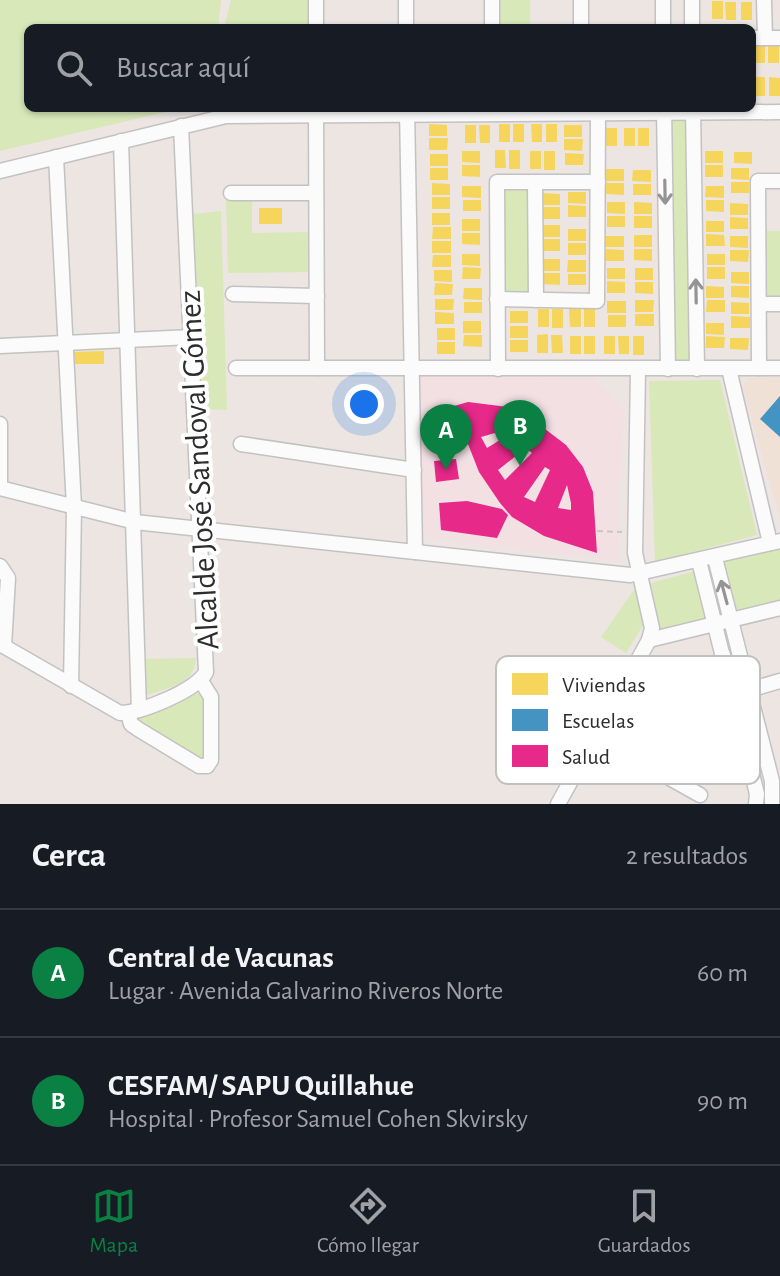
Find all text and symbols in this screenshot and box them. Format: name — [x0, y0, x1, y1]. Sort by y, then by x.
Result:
search box — [24, 24, 756, 112]
icon: search — [52, 46, 96, 90]
text: Buscar aquí — [116, 53, 250, 83]
one-way arrow — [657, 178, 673, 205]
one-way arrow — [688, 278, 703, 305]
street label: Alcalde José Sandoval Gómez — [174, 289, 224, 651]
your location — [344, 384, 384, 424]
pin: B — [494, 400, 546, 466]
pin: A — [420, 404, 472, 470]
one-way arrow — [715, 580, 730, 606]
legend — [496, 656, 760, 784]
text: Viviendas — [562, 674, 646, 696]
text: Escuelas — [562, 710, 634, 732]
text: Salud — [562, 746, 610, 768]
text: Cerca — [32, 839, 106, 873]
text: 2 resultados — [626, 843, 748, 869]
text: Central de Vacunas — [108, 943, 334, 973]
text: A — [50, 960, 66, 986]
text: 60 m — [697, 960, 748, 986]
text: Lugar · Avenida Galvarino Riveros Norte — [108, 978, 503, 1004]
text: CESFAM/ SAPU Quillahue — [108, 1071, 414, 1101]
text: B — [50, 1088, 66, 1114]
text: 90 m — [697, 1088, 748, 1114]
text: Hospital · Profesor Samuel Cohen Skvirsky — [108, 1106, 528, 1132]
tab: Mapa — [89, 1184, 138, 1258]
tab: Cómo llegar — [317, 1184, 419, 1258]
tab: Guardados — [598, 1184, 691, 1258]

